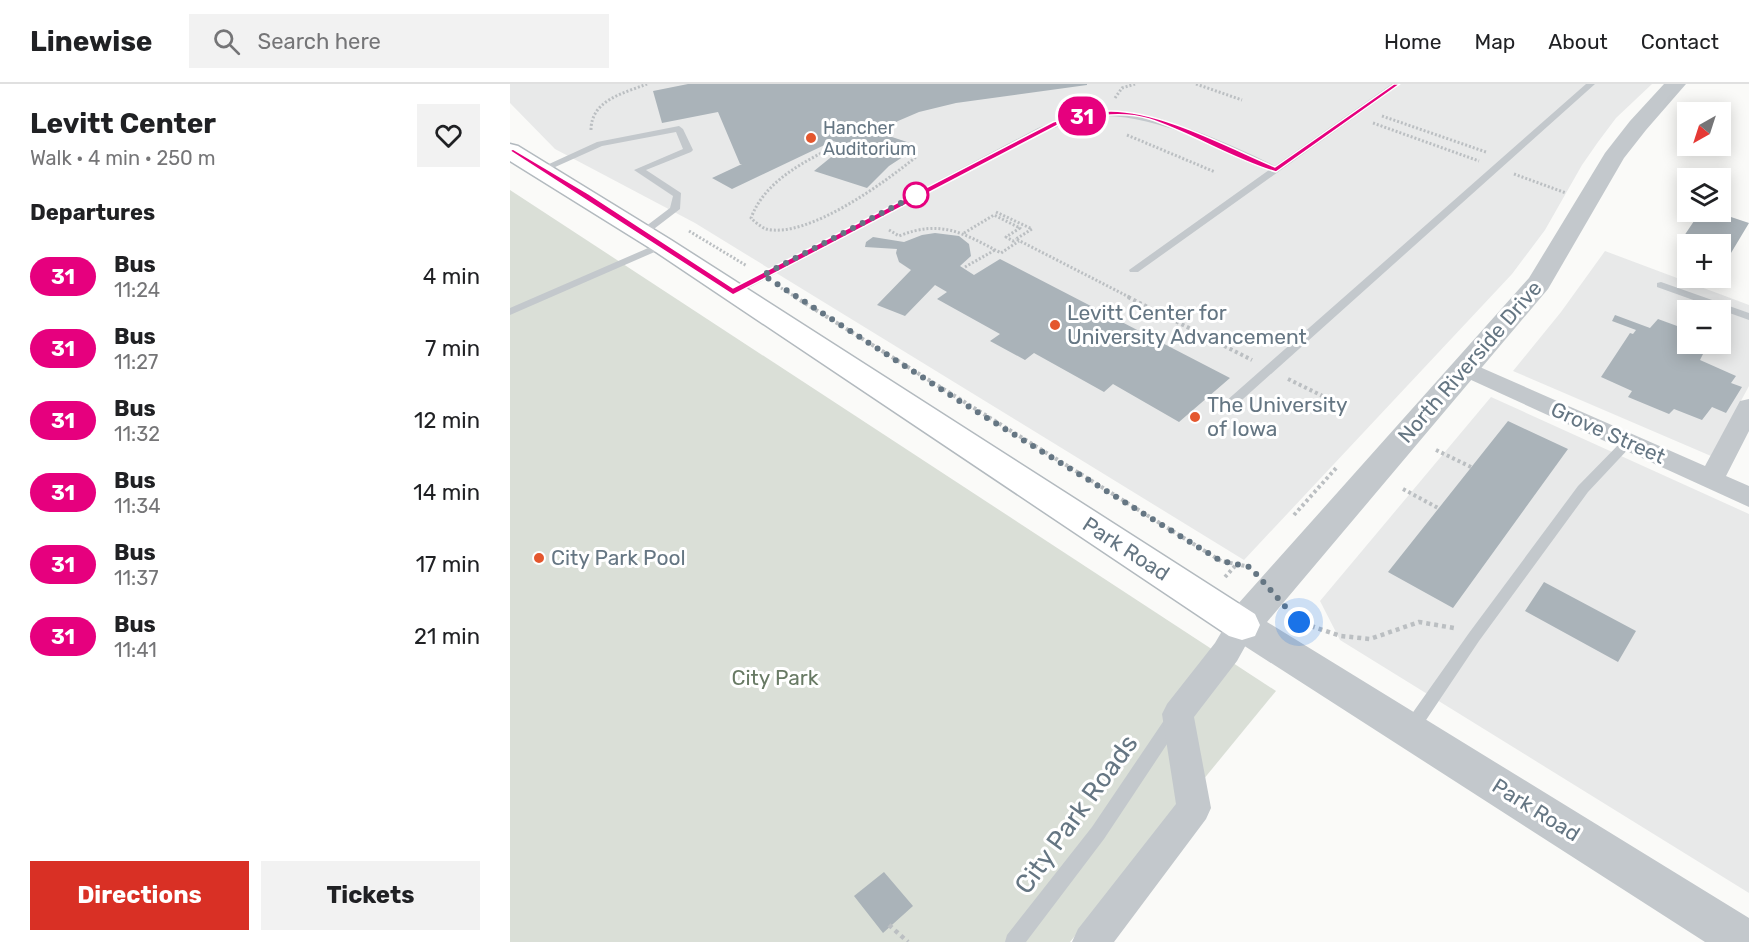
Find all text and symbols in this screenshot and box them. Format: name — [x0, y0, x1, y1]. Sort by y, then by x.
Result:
search box — [189, 14, 609, 68]
text: Linewise — [30, 25, 153, 58]
icon: search — [210, 25, 243, 58]
text: Search here — [258, 28, 381, 55]
text: Home — [1384, 29, 1441, 54]
text: Map — [1474, 29, 1515, 54]
text: About — [1548, 29, 1608, 54]
text: Contact — [1641, 29, 1719, 54]
line badge: 31 — [1055, 96, 1109, 135]
north arrow — [1677, 102, 1731, 156]
map controls — [1677, 102, 1731, 354]
button: heart — [417, 104, 480, 167]
text: 31 — [1070, 104, 1094, 129]
text: Levitt Center — [30, 107, 216, 140]
place label: Hancher Auditorium — [823, 117, 916, 160]
marker: Hancher Auditorium — [804, 131, 818, 145]
text: Walk · 4 min · 250 m — [30, 146, 215, 170]
button: layers — [1677, 168, 1731, 222]
unlabelled marker — [903, 182, 929, 208]
text: Departures — [30, 199, 155, 226]
button: + — [1677, 234, 1731, 288]
text: Bus — [114, 251, 156, 278]
text: 4 min — [423, 263, 480, 290]
text: 31 — [51, 264, 75, 289]
street label: North Riverside Drive — [1393, 276, 1547, 448]
text: 11:24 — [114, 278, 160, 302]
place label: Levitt Center for University Advancement — [1067, 300, 1307, 349]
button: − — [1677, 300, 1731, 354]
marker: Levitt Center for University Advancement — [1048, 318, 1062, 332]
text: Bus — [114, 323, 156, 350]
text: 7 min — [425, 335, 480, 362]
text: 31 — [51, 336, 75, 361]
text: 11:27 — [114, 350, 158, 374]
place label: The University of Iowa — [1207, 392, 1348, 441]
text: Bus — [114, 395, 156, 422]
street label: Grove Street — [1547, 396, 1669, 469]
text: 12 min — [414, 407, 480, 434]
text: 31 — [51, 408, 75, 433]
marker: The University of Iowa — [1188, 410, 1202, 424]
text: 11:32 — [114, 422, 160, 446]
text: Bus — [114, 467, 156, 494]
text: 14 min — [413, 479, 480, 506]
text: 31 — [51, 480, 75, 505]
text: 11:34 — [114, 494, 161, 518]
street label: Park Road — [1078, 511, 1174, 586]
text: Bus — [114, 539, 156, 566]
place label: City Park Pool — [551, 545, 686, 570]
text: 17 min — [416, 551, 480, 578]
marker: City Park Pool — [532, 551, 546, 565]
text: 31 — [51, 552, 75, 577]
text: 11:37 — [114, 566, 159, 590]
your location — [1284, 607, 1314, 637]
text: Bus — [114, 611, 156, 638]
text: 21 min — [414, 623, 480, 650]
text: 31 — [51, 624, 75, 649]
text: 11:41 — [114, 638, 157, 662]
park label: City Park — [731, 665, 819, 690]
street label: City Park Roads — [1008, 729, 1144, 900]
street label: Park Road — [1488, 773, 1585, 846]
button: Directions — [30, 861, 249, 930]
button: Tickets — [261, 861, 480, 930]

